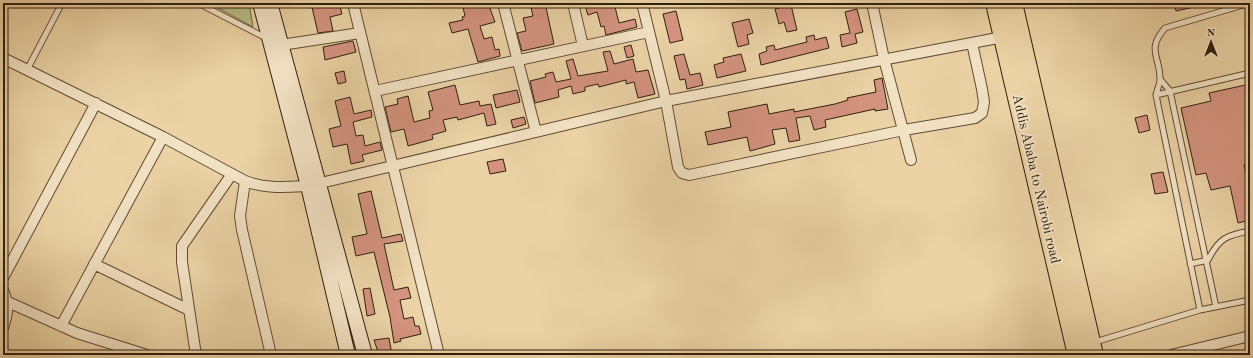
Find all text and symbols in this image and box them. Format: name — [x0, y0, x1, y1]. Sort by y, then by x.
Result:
north arrow — [1191, 22, 1231, 62]
text: N — [1207, 28, 1216, 39]
street label: Addis Ababa to Nairobi road — [1010, 93, 1062, 265]

